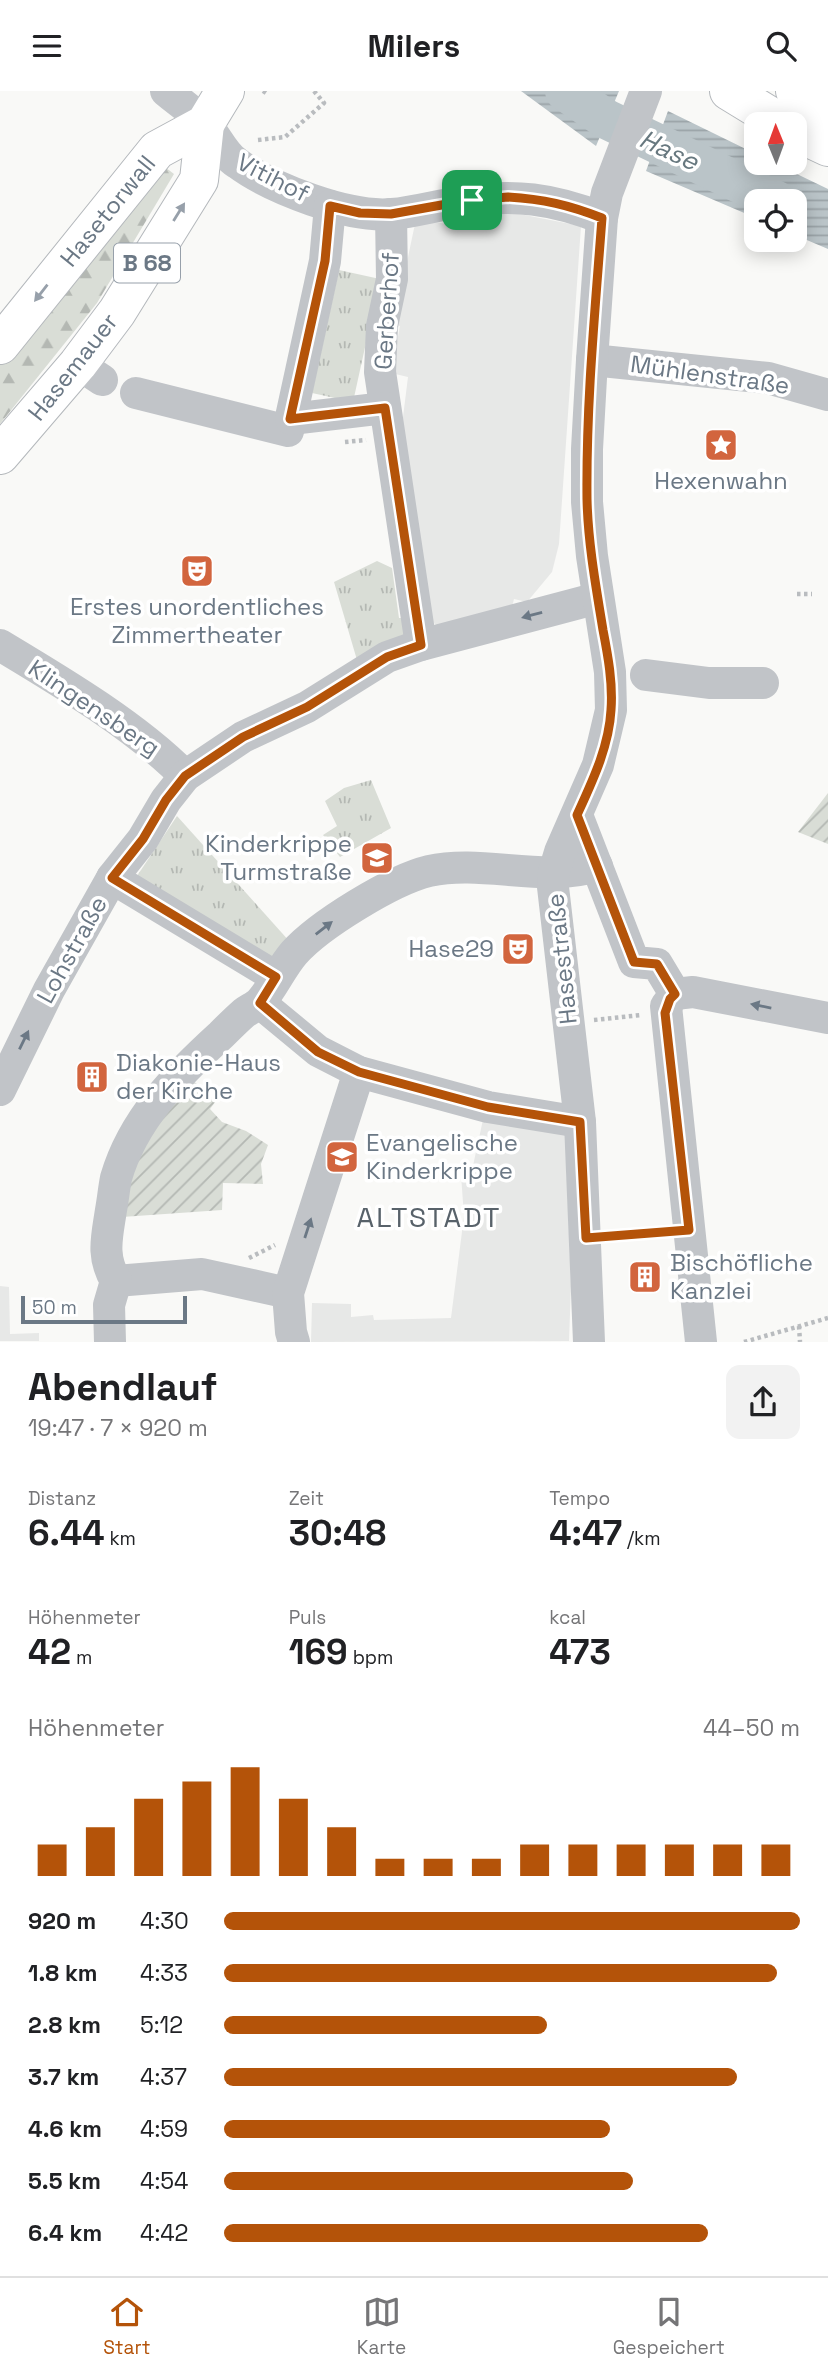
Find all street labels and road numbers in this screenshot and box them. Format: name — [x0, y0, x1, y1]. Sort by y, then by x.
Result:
street label: Vitihof — [232, 146, 315, 209]
street label: Hasetorwall — [53, 149, 162, 273]
road number: B 68 — [114, 244, 180, 283]
street label: Gerberhof — [367, 251, 406, 371]
street label: Hasemauer — [21, 307, 124, 427]
street label: Mühlenstraße — [629, 348, 792, 401]
street label: Klingensberg — [23, 652, 166, 763]
street label: Lohstraße — [29, 891, 114, 1009]
street label: Hasestraße — [539, 892, 584, 1026]

